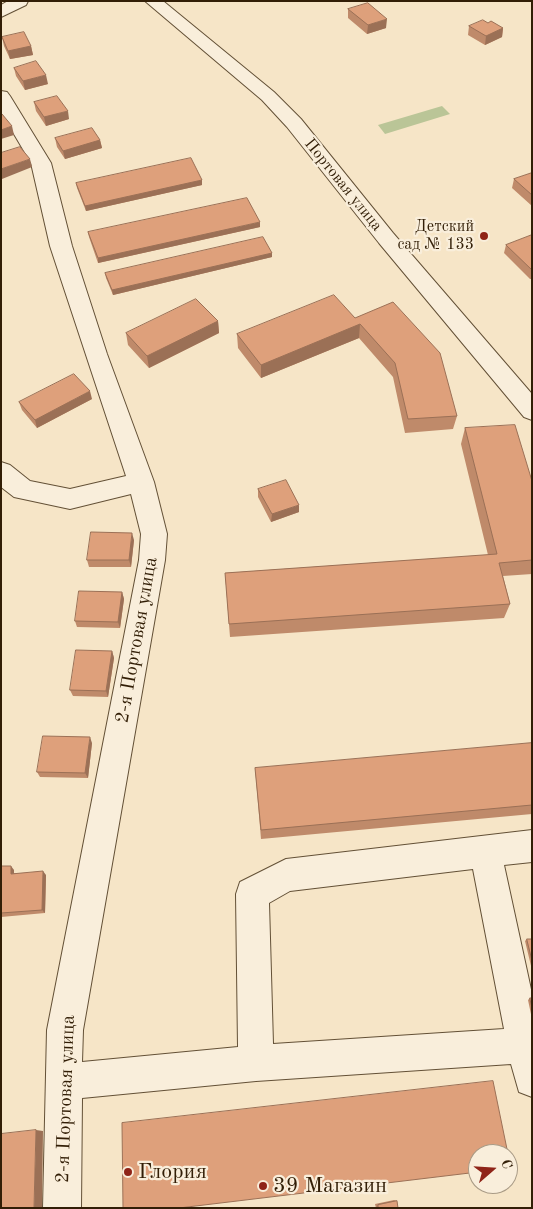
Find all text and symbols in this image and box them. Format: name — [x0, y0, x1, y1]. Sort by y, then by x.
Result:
street label: Портовая улица — [300, 135, 386, 235]
place label: Детский сад № 133 — [397, 217, 474, 255]
marker: Детский сад № 133 — [478, 230, 490, 242]
street label: 2-я Портовая улица — [111, 555, 163, 725]
street label: 2-я Портовая улица — [52, 1015, 80, 1183]
north arrow — [468, 1144, 518, 1194]
text: С — [498, 1158, 514, 1171]
place label: Глория — [138, 1159, 207, 1185]
marker: Глория — [122, 1166, 134, 1178]
place label: 39 Магазин — [273, 1173, 387, 1199]
marker: 39 Магазин — [257, 1180, 269, 1192]

